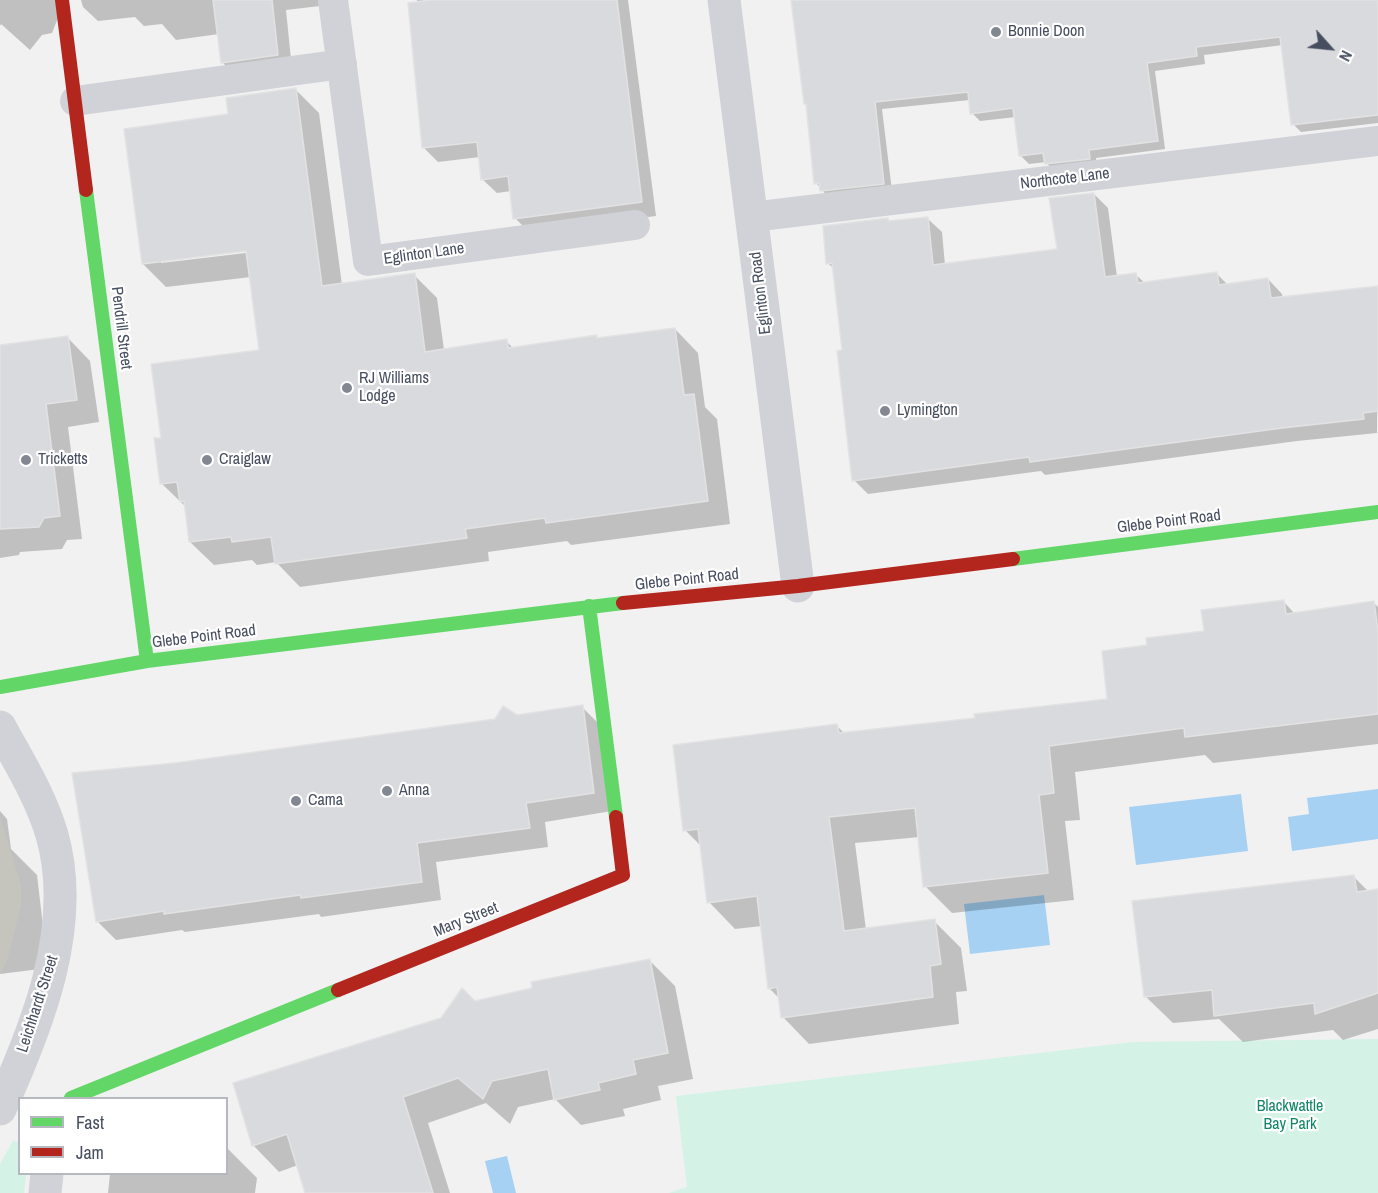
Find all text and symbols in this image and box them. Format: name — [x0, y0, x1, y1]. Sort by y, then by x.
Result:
north arrow — [1300, 18, 1360, 78]
place label: Bonnie Doon — [1008, 22, 1085, 42]
marker: Bonnie Doon — [989, 25, 1003, 39]
text: N — [1334, 47, 1358, 65]
street label: Northcote Lane — [1019, 164, 1111, 194]
street label: Eglinton Lane — [383, 239, 465, 269]
street label: Eglinton Road — [746, 251, 776, 335]
street label: Pendrill Street — [106, 286, 136, 370]
place label: RJ Williams Lodge — [359, 369, 429, 407]
marker: RJ Williams Lodge — [340, 381, 354, 395]
place label: Lymington — [897, 401, 958, 421]
marker: Lymington — [878, 404, 892, 418]
place label: Tricketts — [38, 450, 88, 470]
place label: Craiglaw — [219, 450, 271, 470]
marker: Tricketts — [19, 453, 33, 467]
marker: Craiglaw — [200, 453, 214, 467]
street label: Glebe Point Road — [1116, 506, 1222, 538]
street label: Glebe Point Road — [634, 565, 740, 595]
street label: Glebe Point Road — [151, 621, 257, 653]
place label: Anna — [399, 781, 430, 801]
marker: Anna — [380, 784, 394, 798]
place label: Cama — [308, 791, 343, 811]
marker: Cama — [289, 794, 303, 808]
street label: Mary Street — [431, 898, 501, 942]
street label: Leichhardt Street — [13, 953, 63, 1055]
legend — [18, 1097, 228, 1175]
park label: Blackwattle Bay Park — [1257, 1097, 1323, 1135]
text: Fast — [76, 1110, 104, 1135]
text: Jam — [76, 1140, 104, 1165]

